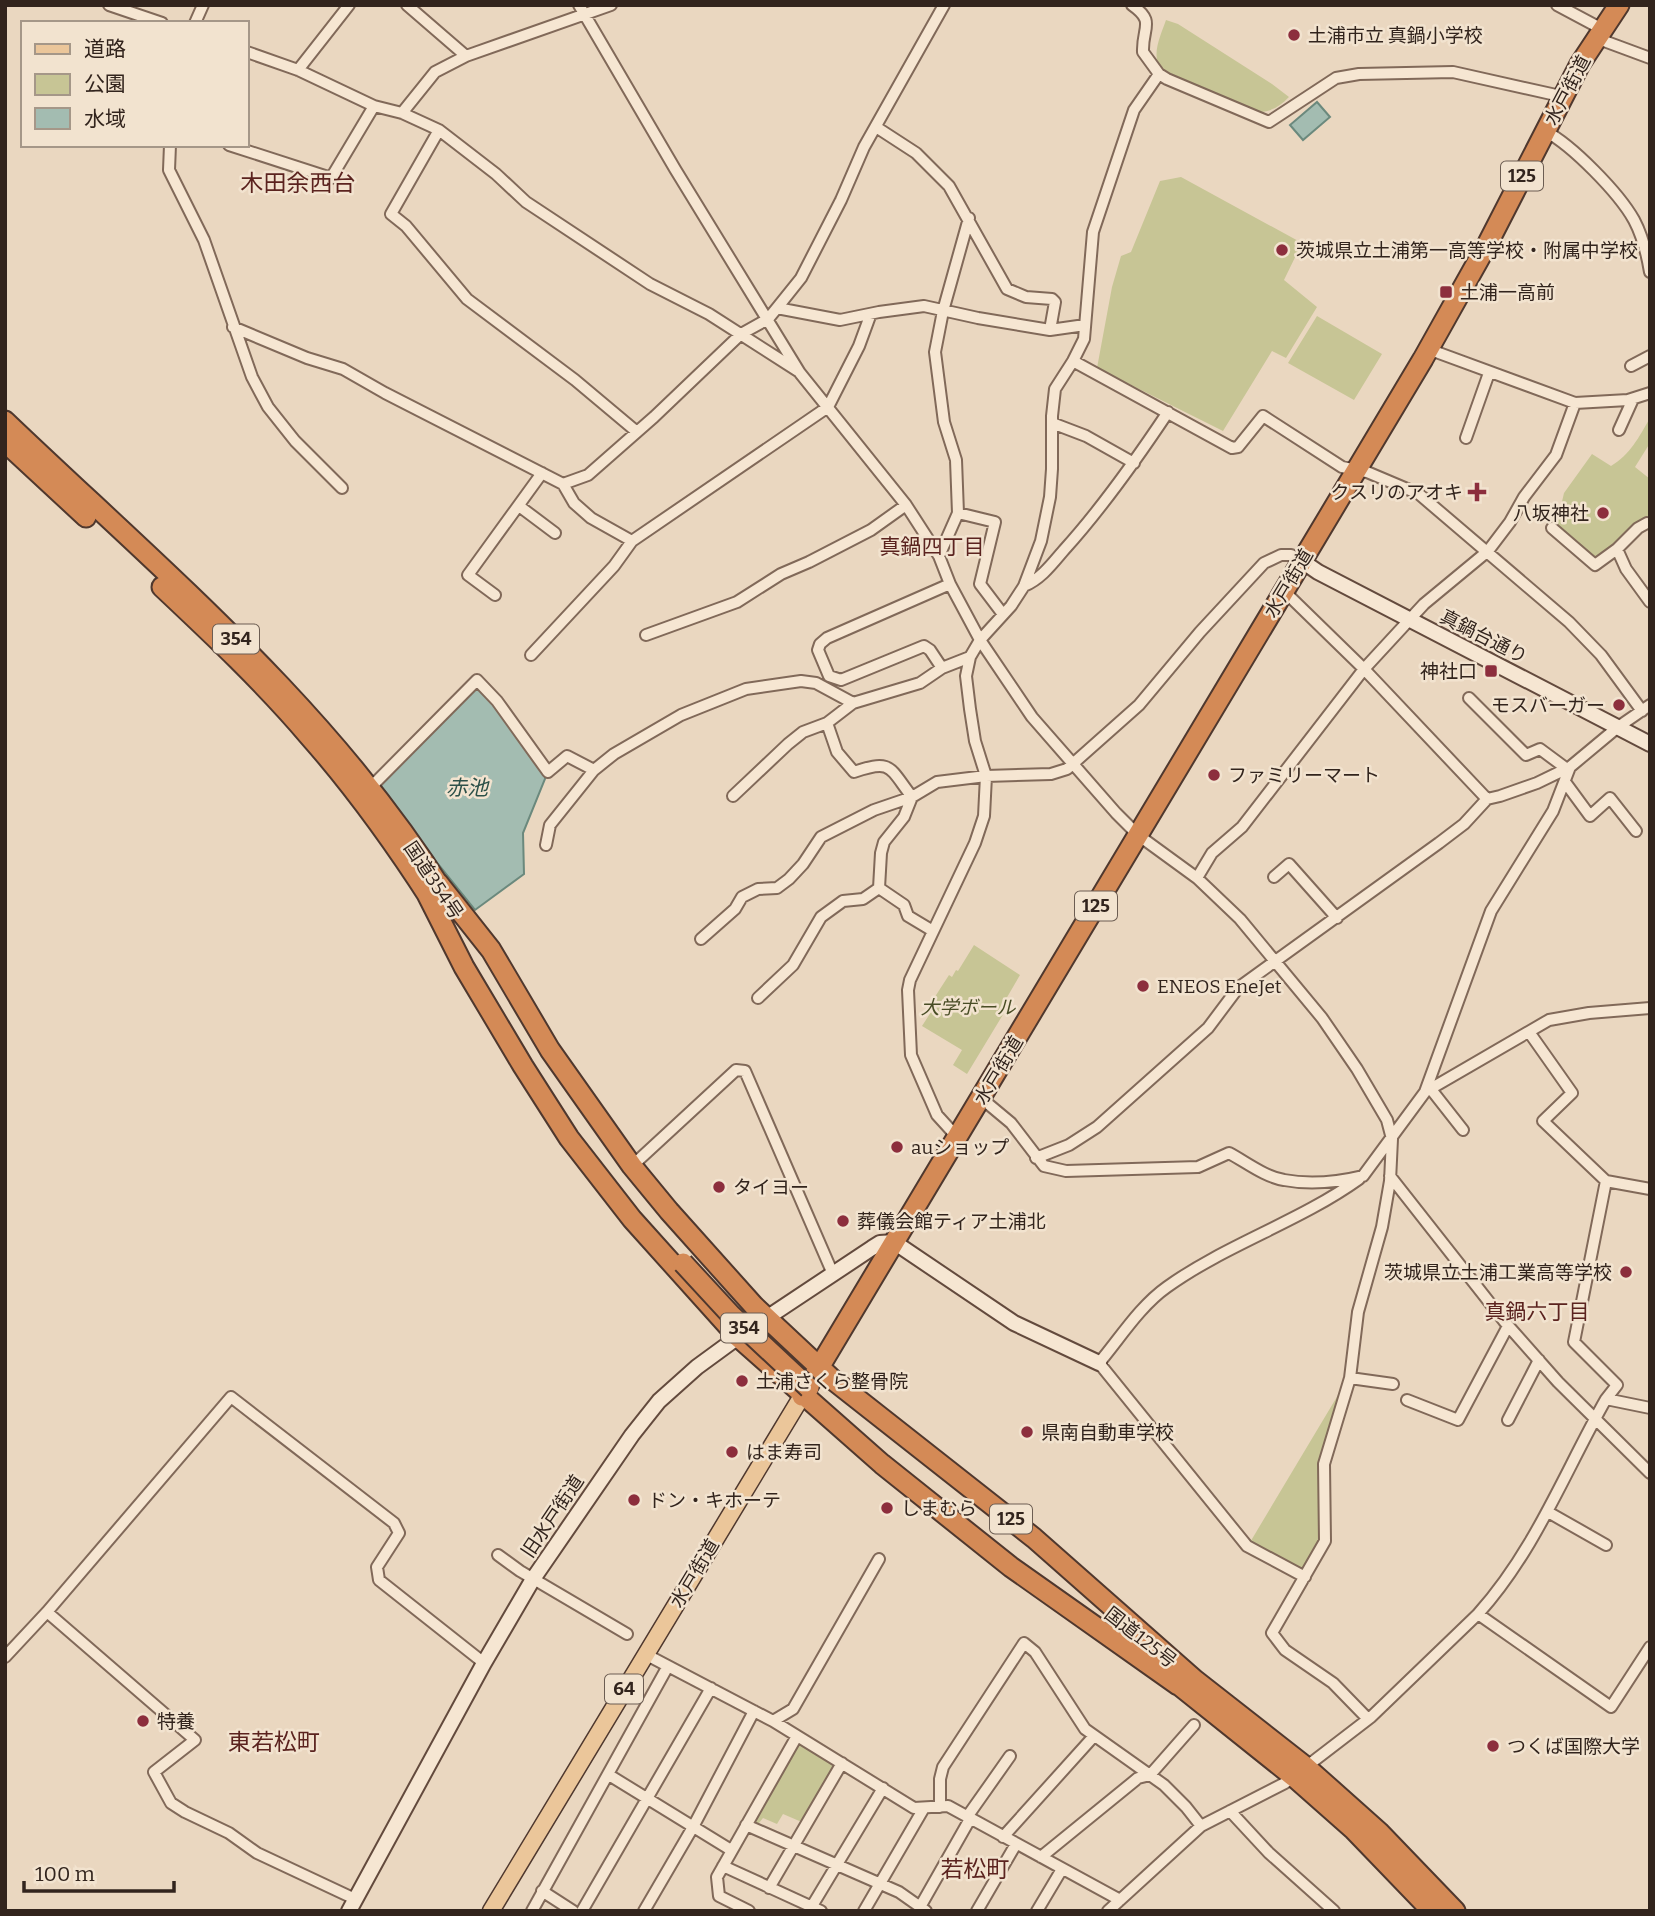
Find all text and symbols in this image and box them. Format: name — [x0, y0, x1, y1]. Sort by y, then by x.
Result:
legend — [21, 21, 248, 147]
place label: 土浦市立 真鍋小学校 — [1308, 24, 1483, 47]
marker: 土浦市立 真鍋小学校 — [1286, 27, 1302, 43]
text: 道路 — [84, 36, 126, 62]
street label: 水戸街道 — [1539, 51, 1595, 129]
text: 公園 — [84, 71, 126, 97]
text: 水域 — [84, 106, 126, 132]
road number: 125 — [1501, 162, 1543, 190]
district label: 木田余西台 — [241, 169, 356, 197]
place label: 茨城県立土浦第一高等学校・附属中学校 — [1296, 239, 1638, 262]
marker: 茨城県立土浦第一高等学校・附属中学校 — [1274, 242, 1290, 258]
place label: 土浦一高前 — [1460, 281, 1555, 304]
marker: 土浦一高前 — [1438, 284, 1454, 300]
place label: クスリのアオキ — [1331, 481, 1463, 504]
marker: クスリのアオキ — [1469, 484, 1485, 500]
place label: 八坂神社 — [1513, 502, 1589, 525]
marker: 八坂神社 — [1595, 505, 1611, 521]
district label: 真鍋四丁目 — [880, 534, 985, 560]
street label: 水戸街道 — [1259, 545, 1318, 622]
street label: 真鍋台通り — [1436, 605, 1531, 668]
road number: 354 — [213, 624, 259, 654]
place label: 神社口 — [1420, 660, 1477, 683]
marker: 神社口 — [1483, 663, 1499, 679]
place label: モスバーガー — [1491, 694, 1605, 717]
marker: モスバーガー — [1611, 697, 1627, 713]
place label: ファミリーマート — [1228, 764, 1380, 787]
marker: ファミリーマート — [1206, 767, 1222, 783]
water label: 赤池 — [446, 775, 490, 801]
street label: 国道354号 — [399, 837, 468, 924]
road number: 125 — [1075, 891, 1117, 920]
place label: ENEOS EneJet — [1157, 975, 1282, 998]
marker: ENEOS EneJet — [1135, 978, 1151, 994]
park label: 大学ボール — [920, 996, 1016, 1019]
street label: 水戸街道 — [969, 1032, 1028, 1109]
place label: auショップ — [911, 1136, 1009, 1159]
marker: auショップ — [889, 1139, 905, 1155]
place label: タイヨー — [733, 1176, 809, 1199]
marker: タイヨー — [711, 1179, 727, 1195]
place label: 葬儀会館ティア土浦北 — [857, 1210, 1046, 1233]
marker: 葬儀会館ティア土浦北 — [835, 1213, 851, 1229]
place label: 茨城県立土浦工業高等学校 — [1384, 1261, 1612, 1284]
marker: 茨城県立土浦工業高等学校 — [1618, 1264, 1634, 1280]
district label: 真鍋六丁目 — [1485, 1299, 1590, 1325]
road number: 354 — [721, 1314, 767, 1343]
place label: 土浦さくら整骨院 — [756, 1370, 908, 1393]
marker: 土浦さくら整骨院 — [734, 1373, 750, 1389]
place label: 県南自動車学校 — [1041, 1421, 1174, 1444]
marker: 県南自動車学校 — [1019, 1424, 1035, 1440]
place label: はま寿司 — [746, 1441, 822, 1464]
marker: はま寿司 — [724, 1444, 740, 1460]
street label: 旧水戸街道 — [516, 1470, 589, 1562]
place label: ドン・キホーテ — [648, 1489, 781, 1512]
marker: ドン・キホーテ — [626, 1492, 642, 1508]
place label: しまむら — [901, 1497, 977, 1520]
marker: しまむら — [879, 1500, 895, 1516]
road number: 125 — [990, 1504, 1032, 1534]
street label: 水戸街道 — [665, 1535, 724, 1612]
street label: 国道125号 — [1100, 1602, 1181, 1673]
road number: 64 — [605, 1674, 643, 1704]
place label: 特養 — [157, 1710, 195, 1733]
marker: 特養 — [135, 1713, 151, 1729]
district label: 東若松町 — [228, 1728, 320, 1756]
place label: つくば国際大学 — [1507, 1735, 1640, 1758]
marker: つくば国際大学 — [1485, 1738, 1501, 1754]
scale bar — [24, 1850, 175, 1894]
district label: 若松町 — [941, 1855, 1010, 1883]
text: 100 m — [35, 1861, 95, 1887]

